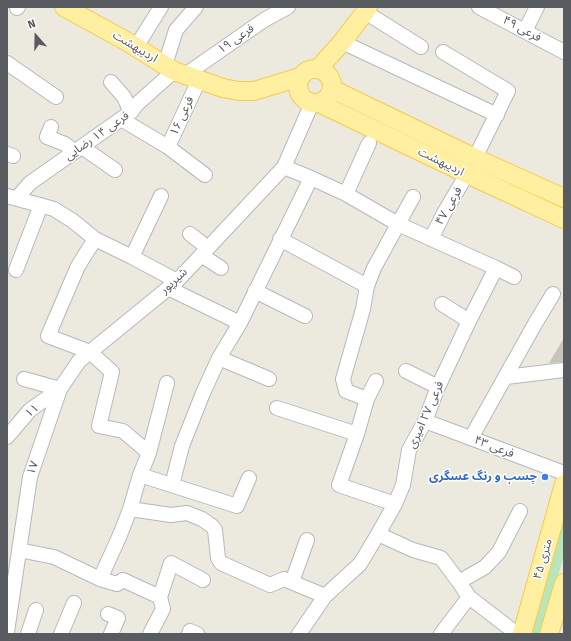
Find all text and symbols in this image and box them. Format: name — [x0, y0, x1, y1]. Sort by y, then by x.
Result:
street label: فرعی ۴۹ — [500, 13, 544, 45]
north arrow — [16, 16, 56, 56]
text: N — [26, 17, 37, 32]
street label: فرعی ۱۹ — [215, 21, 257, 57]
street label: اردیبهشت — [110, 28, 160, 66]
street label: فرعی ۱۶ — [167, 94, 197, 138]
street label: فرعی ۱۴ رضایی — [62, 108, 132, 164]
street label: اردیبهشت — [415, 145, 467, 179]
street label: فرعی ۴۷ — [432, 184, 466, 228]
street label: شیرپور — [157, 265, 191, 297]
street label: فرعی ۲۷ امیری — [405, 379, 447, 451]
street label: ۱۱ — [22, 401, 42, 421]
street label: فرعی ۴۳ — [472, 433, 516, 461]
street label: ۱۷ — [24, 459, 42, 477]
place label: چسب و رنگ عسگری — [429, 470, 537, 484]
marker: چسب و رنگ عسگری — [540, 472, 550, 482]
street label: ۴۵ متری — [530, 537, 556, 581]

